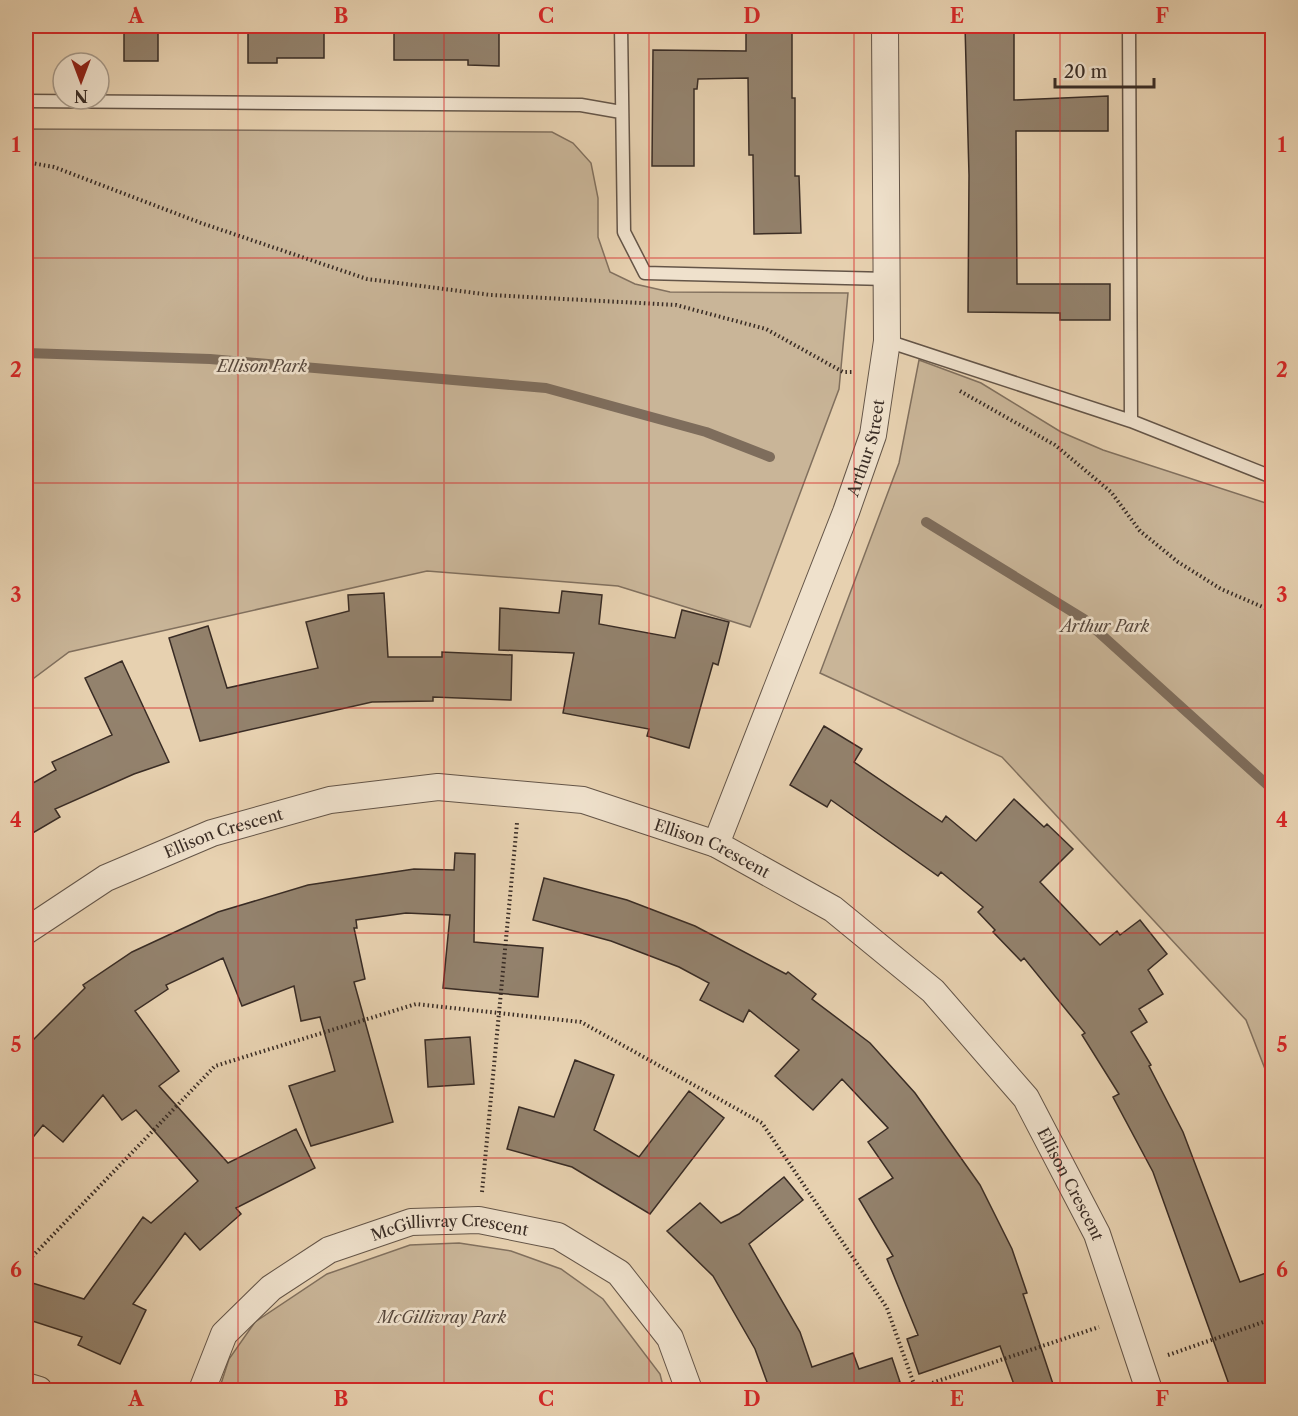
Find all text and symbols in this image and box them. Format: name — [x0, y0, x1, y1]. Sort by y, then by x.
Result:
text: A — [127, 4, 144, 28]
text: B — [334, 4, 349, 28]
text: C — [538, 4, 554, 28]
text: D — [743, 4, 761, 28]
text: E — [950, 4, 964, 28]
text: F — [1155, 4, 1169, 28]
north arrow — [51, 51, 111, 111]
scale bar — [1055, 51, 1154, 89]
text: 20 m — [1064, 61, 1108, 83]
text: N — [74, 86, 88, 106]
text: 1 — [12, 133, 21, 157]
text: 1 — [1278, 133, 1287, 157]
park label: Ellison Park — [215, 356, 308, 376]
text: 2 — [10, 358, 22, 382]
text: 2 — [1276, 358, 1288, 382]
street label: Arthur Street — [842, 398, 888, 500]
text: 3 — [10, 583, 22, 607]
text: 3 — [1276, 583, 1288, 607]
park label: Arthur Park — [1058, 616, 1150, 636]
street label: Ellison Crescent — [161, 804, 285, 862]
text: 4 — [10, 808, 22, 832]
text: 4 — [1276, 808, 1288, 832]
street label: Ellison Crescent — [652, 814, 774, 882]
text: 5 — [10, 1033, 22, 1057]
text: 5 — [1276, 1033, 1288, 1057]
street label: Ellison Crescent — [1033, 1124, 1108, 1243]
street label: McGillivray Crescent — [368, 1210, 530, 1245]
text: 6 — [10, 1258, 22, 1282]
text: 6 — [1276, 1258, 1288, 1282]
park label: McGillivray Park — [376, 1307, 507, 1327]
text: A — [127, 1387, 144, 1411]
text: B — [334, 1387, 349, 1411]
text: C — [538, 1387, 554, 1411]
text: D — [743, 1387, 761, 1411]
text: E — [950, 1387, 964, 1411]
text: F — [1155, 1387, 1169, 1411]

